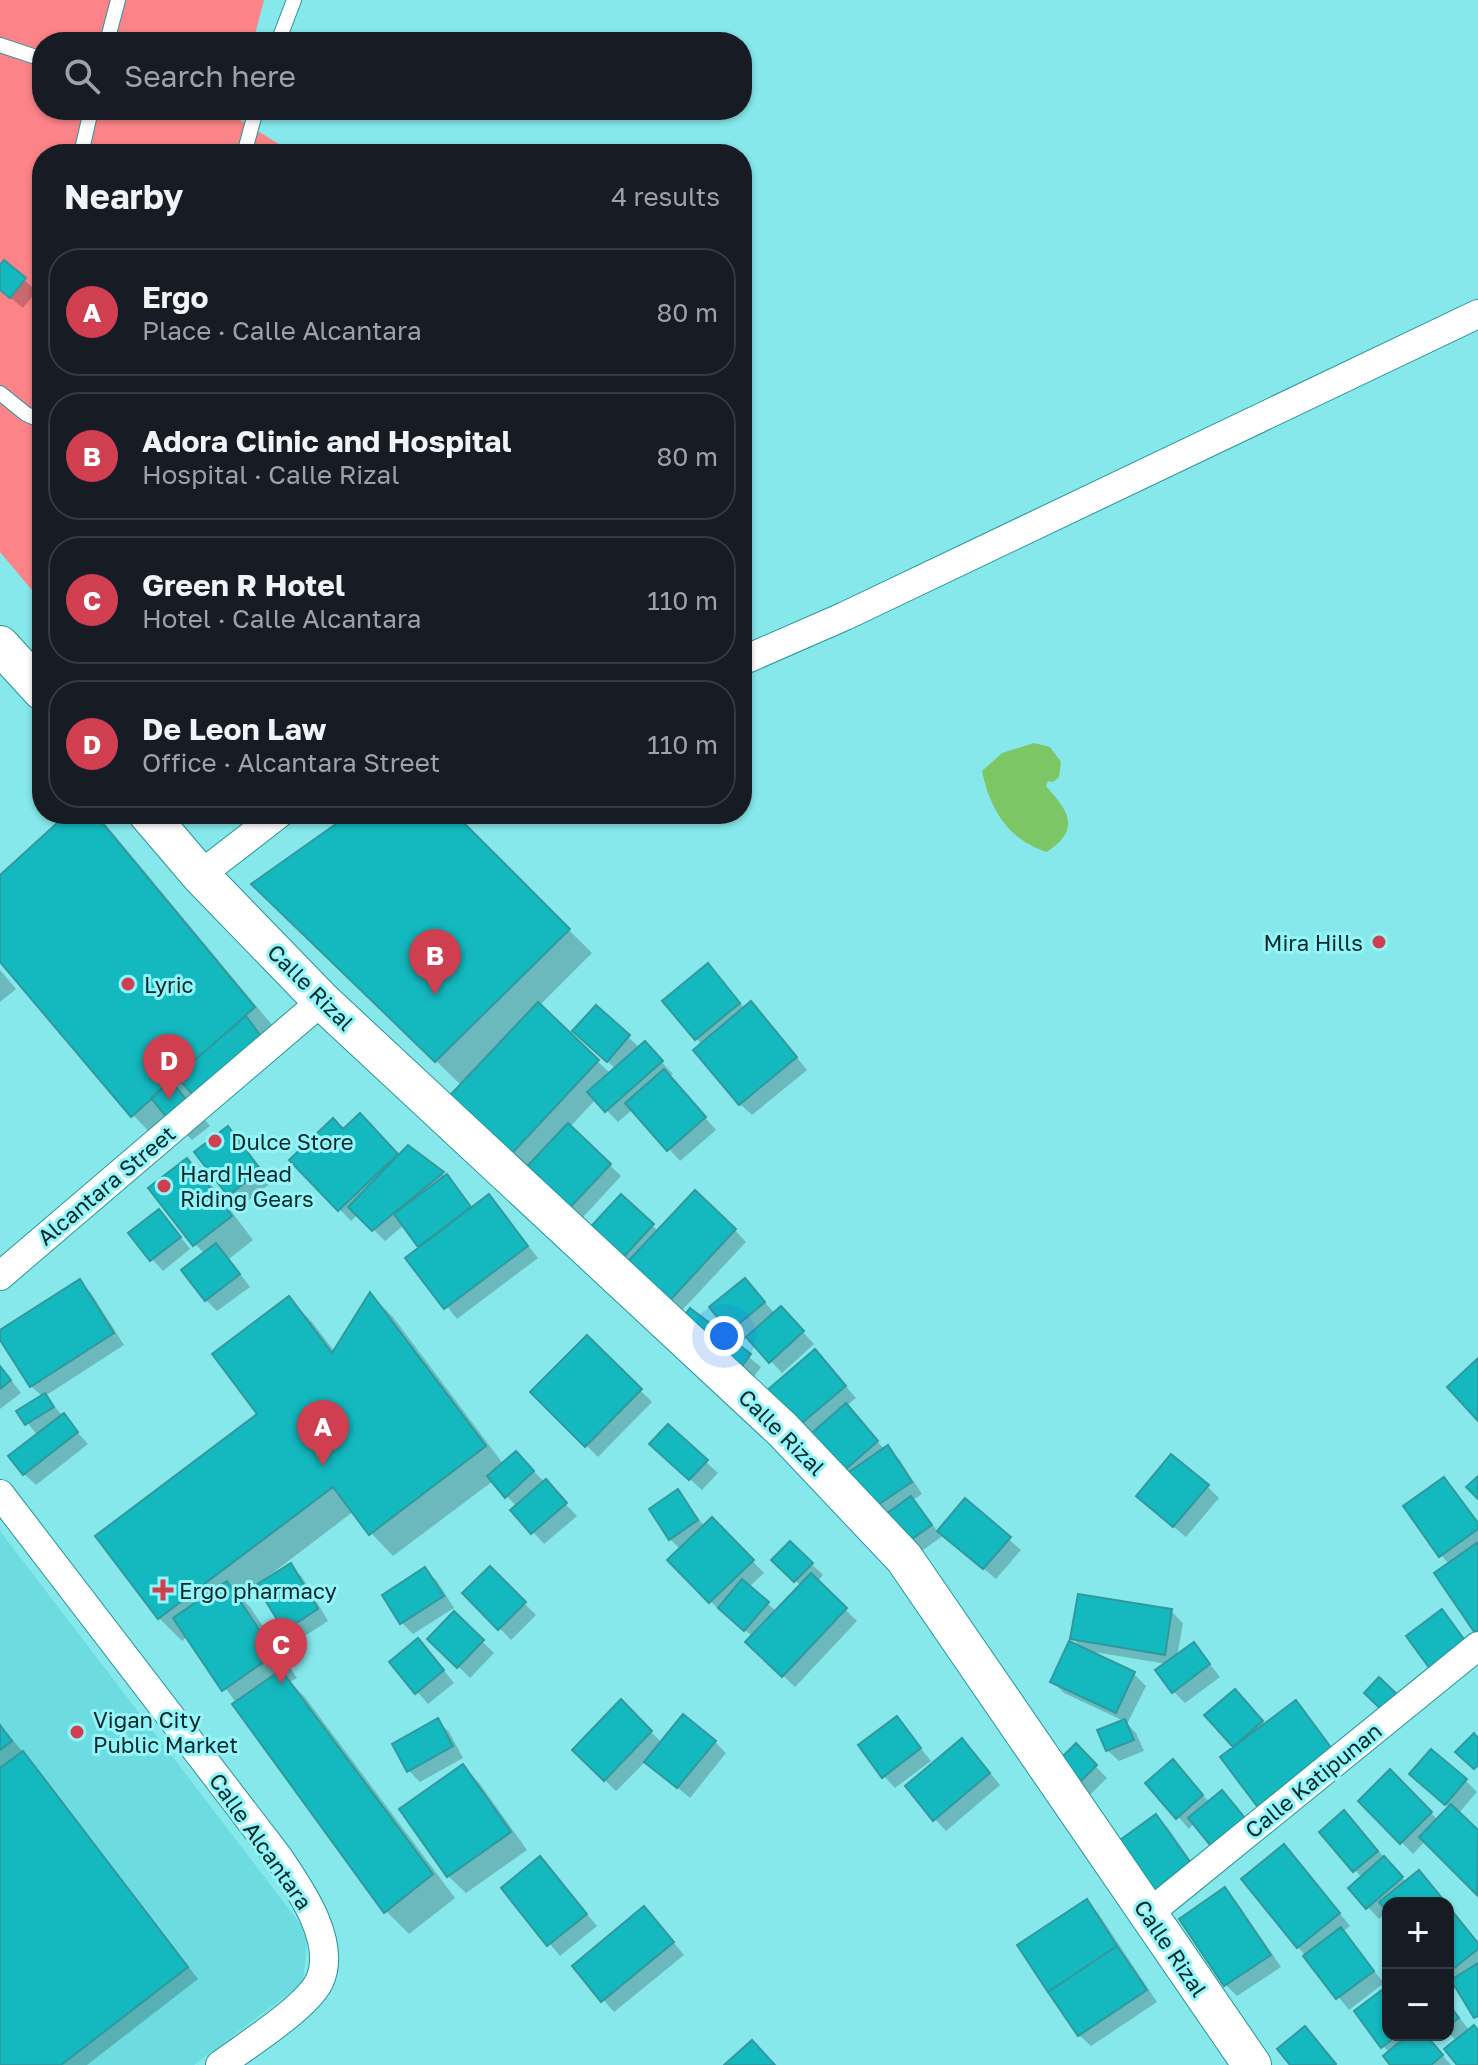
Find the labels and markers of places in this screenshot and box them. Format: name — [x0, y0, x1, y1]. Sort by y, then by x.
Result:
pin: B — [409, 929, 461, 995]
place label: Mira Hills — [1264, 929, 1363, 956]
marker: Mira Hills — [1370, 933, 1388, 951]
place label: Lyric — [144, 971, 194, 998]
marker: Lyric — [119, 975, 137, 993]
pin: D — [143, 1034, 195, 1100]
place label: Dulce Store — [231, 1128, 354, 1155]
marker: Dulce Store — [206, 1132, 224, 1150]
place label: Hard Head Riding Gears — [180, 1160, 314, 1212]
marker: Hard Head Riding Gears — [155, 1177, 173, 1195]
pin: A — [297, 1400, 349, 1466]
place label: Ergo pharmacy — [179, 1577, 337, 1604]
marker: Ergo pharmacy — [154, 1581, 172, 1599]
pin: C — [255, 1618, 307, 1684]
place label: Vigan City Public Market — [93, 1706, 238, 1758]
marker: Vigan City Public Market — [68, 1723, 86, 1741]

